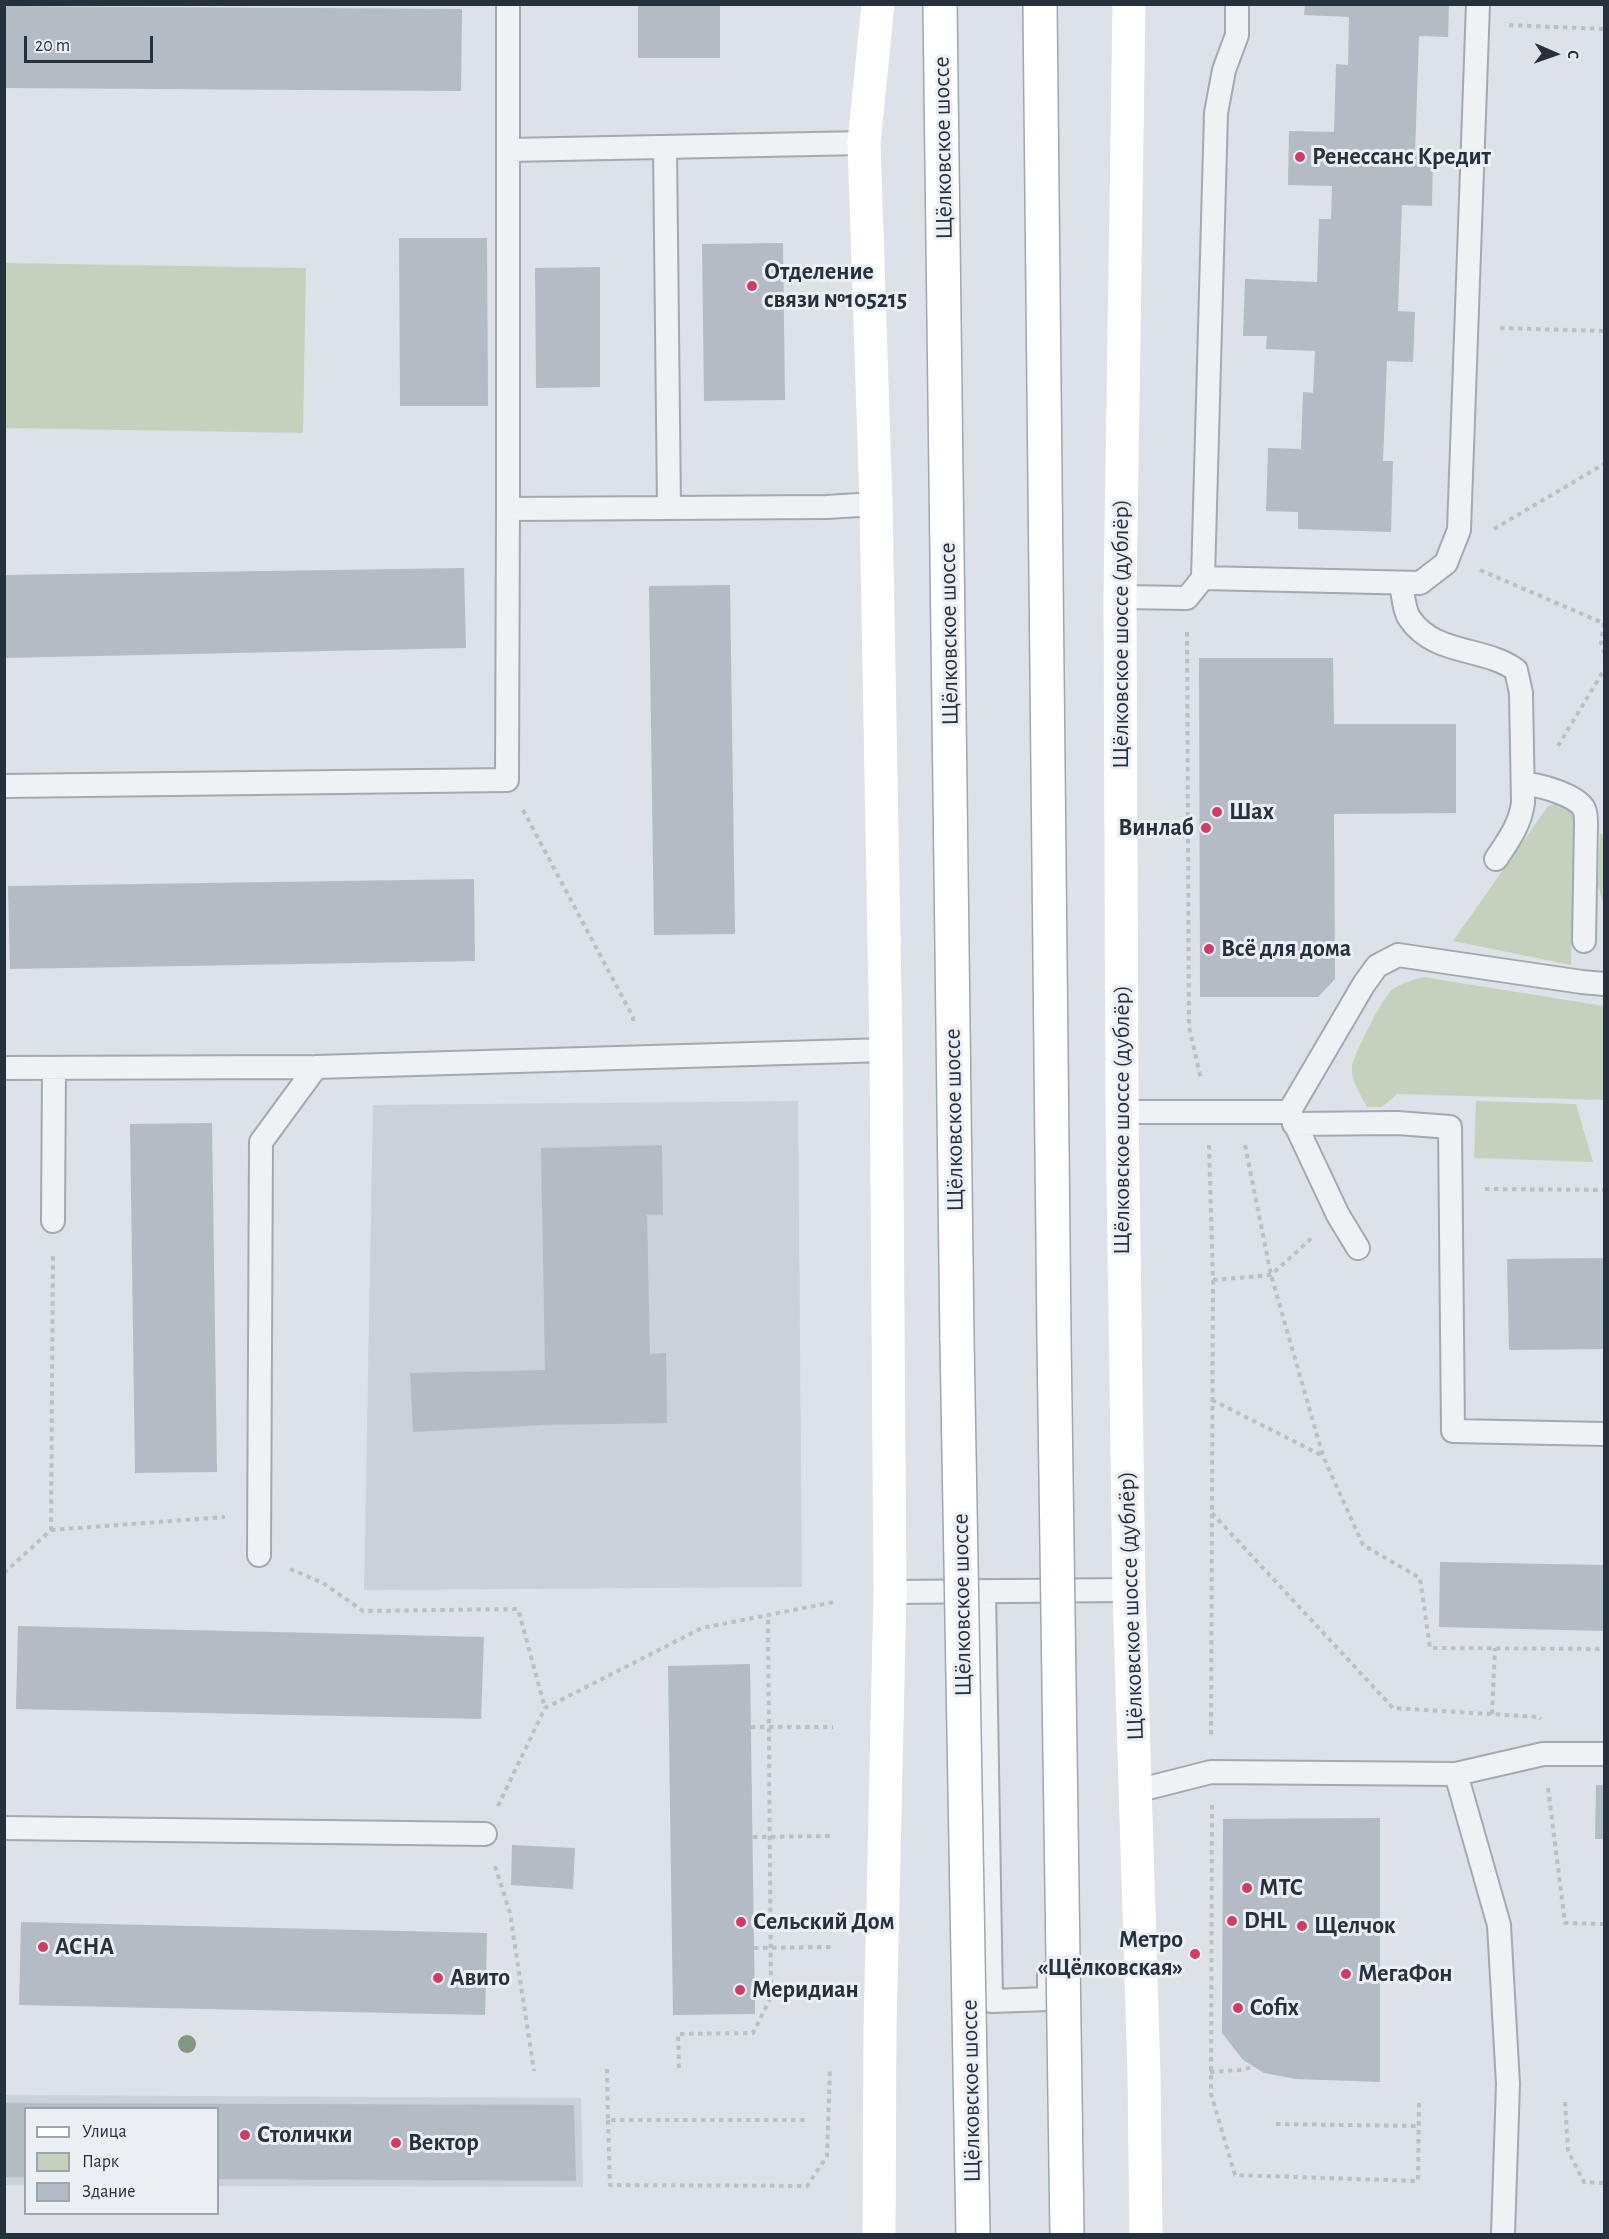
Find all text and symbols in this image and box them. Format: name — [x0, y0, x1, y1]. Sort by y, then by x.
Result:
scale bar — [27, 24, 156, 62]
north arrow — [1525, 24, 1585, 84]
text: 20 m — [35, 37, 70, 55]
text: С — [1565, 50, 1581, 59]
street label: Щёлковское шоссе — [927, 56, 959, 240]
place label: Ренессанс Кредит — [1312, 143, 1491, 171]
marker: Ренессанс Кредит — [1293, 150, 1307, 164]
place label: Отделение связи №105215 — [764, 258, 907, 314]
marker: Отделение связи №105215 — [745, 279, 759, 293]
street label: Щёлковское шоссе (дублёр) — [1107, 499, 1135, 769]
street label: Щёлковское шоссе — [933, 542, 965, 726]
place label: Шах — [1229, 798, 1274, 826]
marker: Шах — [1210, 805, 1224, 819]
place label: Винлаб — [1118, 814, 1194, 842]
marker: Винлаб — [1199, 821, 1213, 835]
place label: Всё для дома — [1221, 935, 1351, 963]
marker: Всё для дома — [1202, 942, 1216, 956]
street label: Щёлковское шоссе (дублёр) — [1108, 985, 1136, 1255]
street label: Щёлковское шоссе — [938, 1028, 970, 1212]
street label: Щёлковское шоссе (дублёр) — [1112, 1471, 1150, 1741]
street label: Щёлковское шоссе — [946, 1513, 978, 1697]
place label: МТС — [1259, 1874, 1303, 1902]
marker: МТС — [1240, 1881, 1254, 1895]
place label: DHL — [1244, 1907, 1287, 1935]
place label: Сельский Дом — [753, 1908, 895, 1936]
place label: Щелчок — [1314, 1912, 1396, 1940]
marker: DHL — [1225, 1914, 1239, 1928]
marker: Сельский Дом — [734, 1915, 748, 1929]
marker: Щелчок — [1295, 1919, 1309, 1933]
place label: Метро «Щёлковская» — [1037, 1926, 1183, 1982]
place label: АСНА — [55, 1933, 114, 1961]
marker: АСНА — [36, 1940, 50, 1954]
marker: Метро «Щёлковская» — [1188, 1947, 1202, 1961]
place label: МегаФон — [1358, 1960, 1453, 1988]
place label: Авито — [450, 1964, 510, 1992]
marker: МегаФон — [1339, 1967, 1353, 1981]
marker: Авито — [431, 1971, 445, 1985]
place label: Меридиан — [752, 1976, 859, 2004]
marker: Меридиан — [733, 1983, 747, 1997]
place label: Cofix — [1250, 1994, 1299, 2022]
street label: Щёлковское шоссе — [955, 1999, 987, 2183]
marker: Cofix — [1231, 2001, 1245, 2015]
legend — [24, 2107, 219, 2215]
place label: Столички — [257, 2121, 352, 2149]
text: Улица — [82, 2123, 127, 2141]
marker: Столички — [238, 2128, 252, 2142]
place label: Вектор — [408, 2129, 479, 2157]
marker: Вектор — [389, 2136, 403, 2150]
text: Парк — [82, 2153, 119, 2171]
text: Здание — [82, 2183, 136, 2201]

